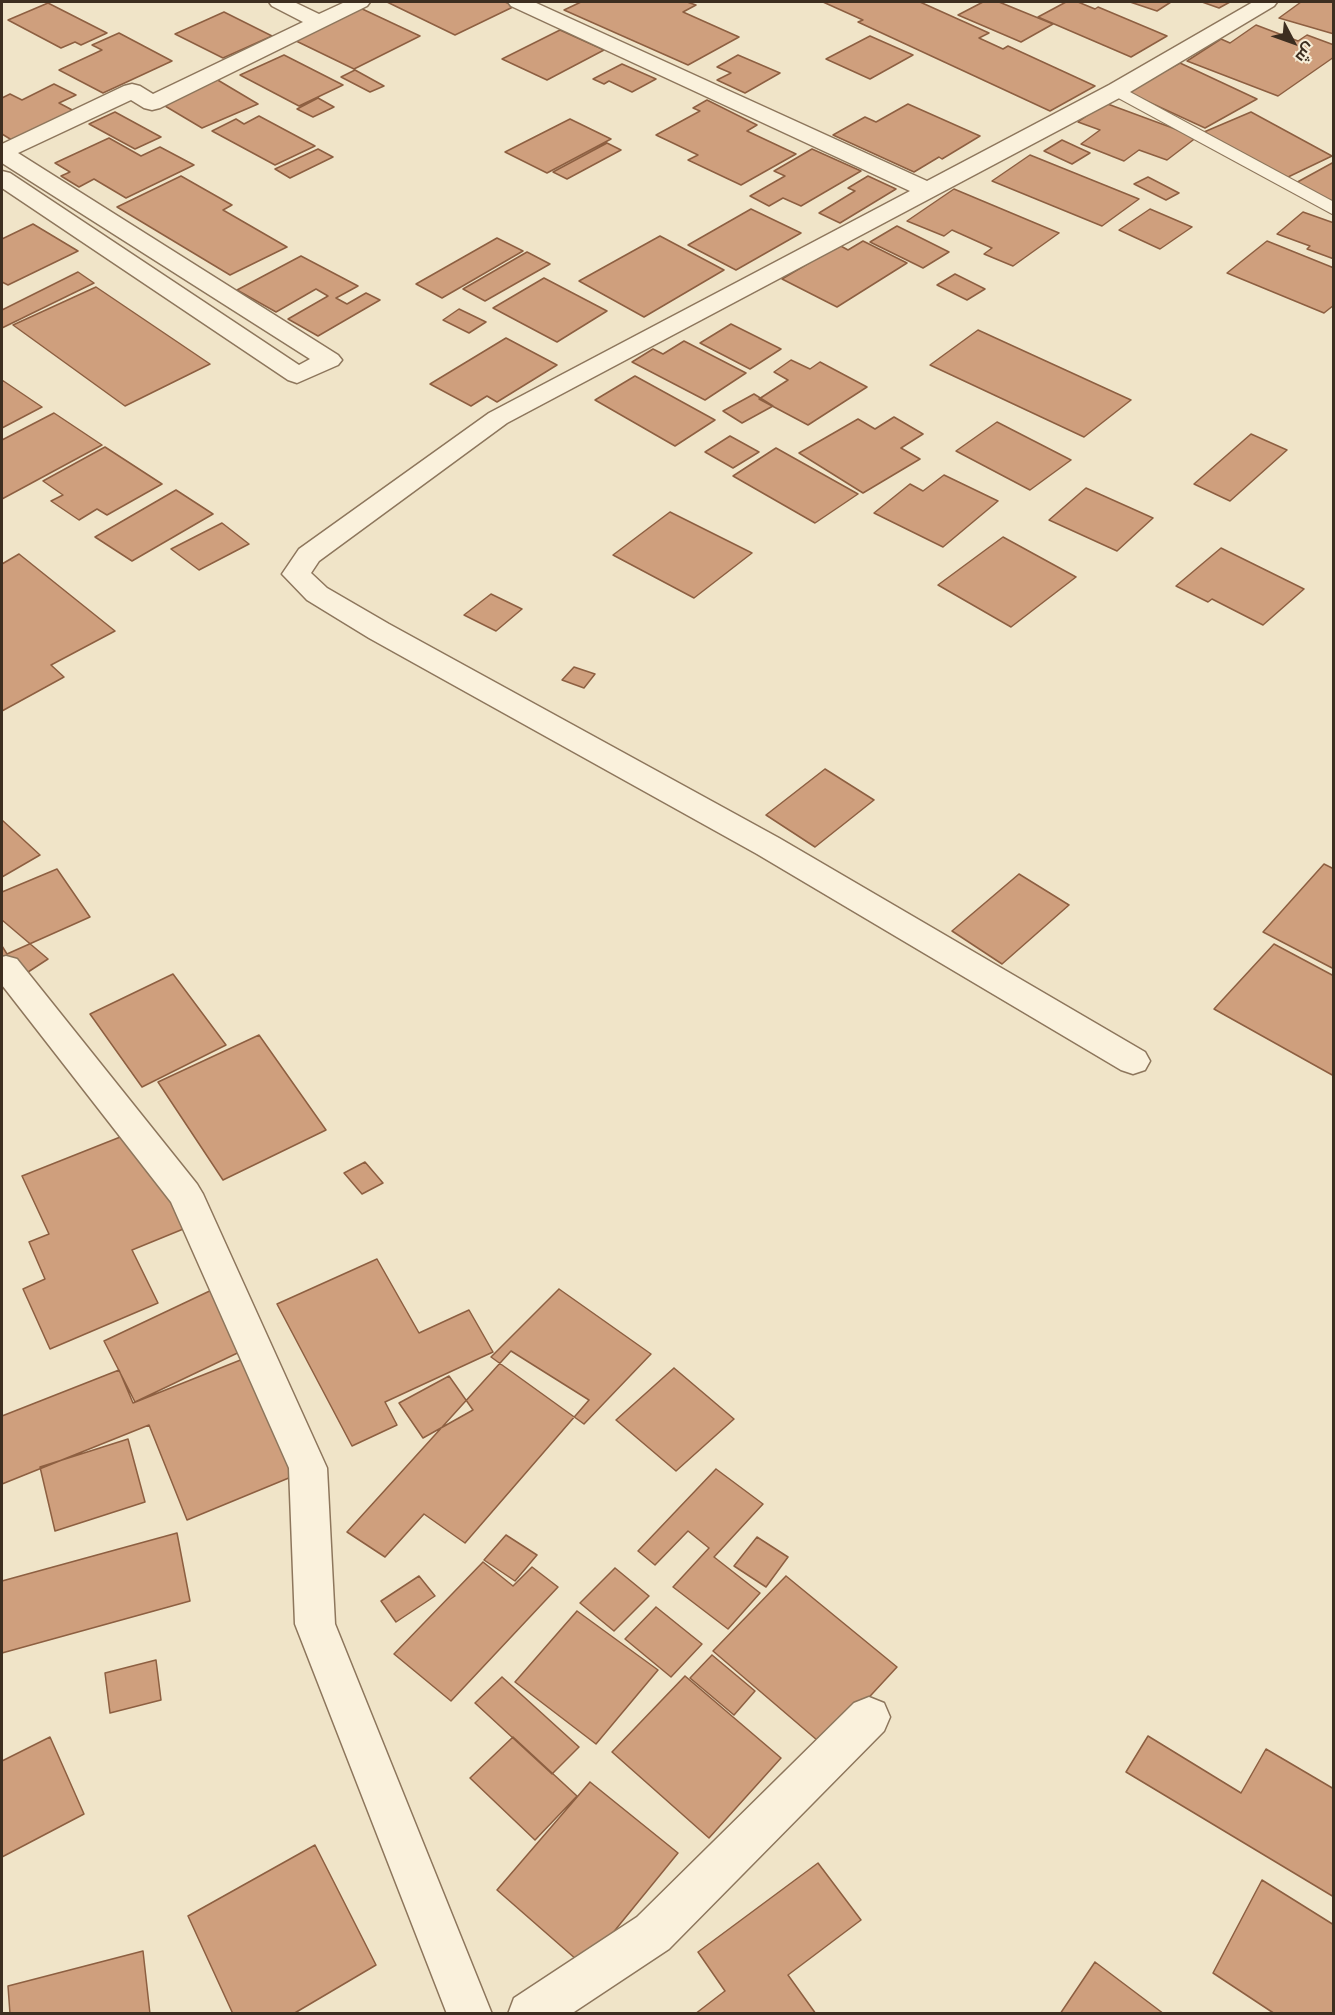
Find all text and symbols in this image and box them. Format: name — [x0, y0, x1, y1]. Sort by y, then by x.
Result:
north arrow — [1263, 12, 1323, 72]
text: ش — [1291, 38, 1322, 69]

